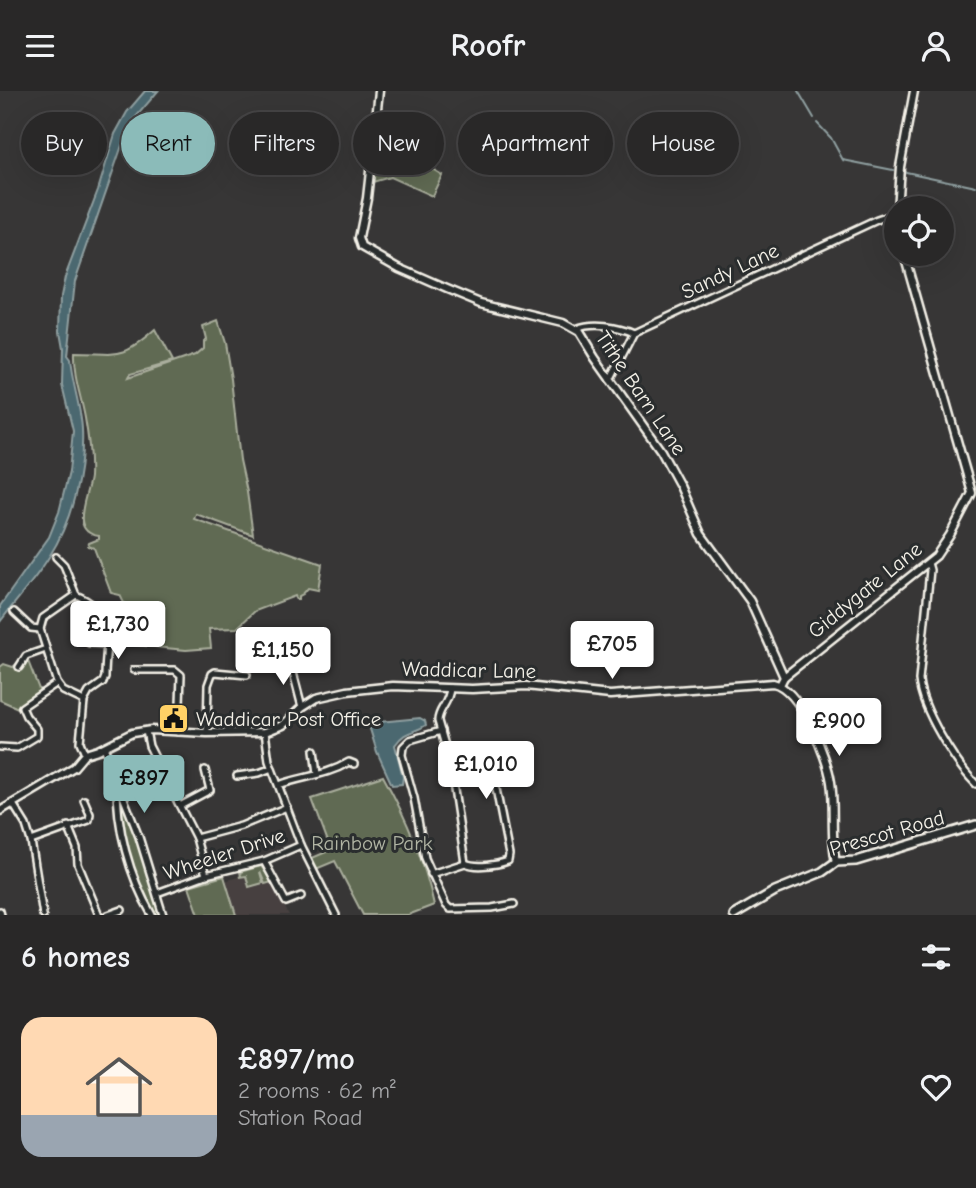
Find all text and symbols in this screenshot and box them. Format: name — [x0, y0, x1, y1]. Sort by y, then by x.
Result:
icon: menu — [21, 27, 59, 65]
text: Roofr — [451, 27, 525, 64]
icon: person — [917, 27, 955, 65]
chip: Buy — [21, 112, 107, 175]
chip: Rent — [121, 112, 215, 175]
chip: Filters — [229, 112, 339, 175]
chip: New — [353, 112, 444, 175]
chip: Apartment — [458, 112, 613, 175]
chip: House — [627, 112, 739, 175]
map controls — [884, 196, 954, 266]
button: locate — [884, 196, 954, 266]
street label: Sandy Lane — [677, 238, 783, 304]
street label: Tithe Barn Lane — [591, 326, 691, 460]
street label: Giddygate Lane — [803, 537, 927, 643]
pin: £1,730 — [61, 601, 175, 661]
text: £1,730 — [86, 610, 150, 637]
pin: £705 — [571, 621, 653, 681]
pin: £1,150 — [226, 627, 340, 687]
text: £705 — [587, 630, 637, 657]
text: £1,150 — [252, 636, 314, 663]
street label: Waddicar Lane — [402, 657, 536, 683]
pin: £900 — [798, 699, 880, 758]
public building icon: Waddicar Post Office — [156, 702, 190, 736]
place label: Waddicar Post Office — [196, 707, 381, 731]
text: £900 — [812, 707, 866, 734]
pin: £1,010 — [429, 741, 543, 801]
text: £1,010 — [454, 750, 518, 777]
pin: £897 — [103, 755, 185, 815]
text: £897 — [119, 764, 169, 791]
street label: Prescot Road — [827, 805, 947, 861]
street label: Wheeler Drive — [160, 823, 288, 885]
park label: Rainbow Park — [311, 831, 433, 855]
icon: filters — [917, 938, 955, 976]
text: 6 homes — [21, 940, 130, 975]
text: £897/mo — [238, 1042, 355, 1077]
icon: home — [77, 1045, 161, 1129]
icon: heart — [917, 1068, 955, 1106]
text: 2 rooms · 62 m² — [238, 1077, 396, 1104]
text: Station Road — [238, 1104, 363, 1131]

